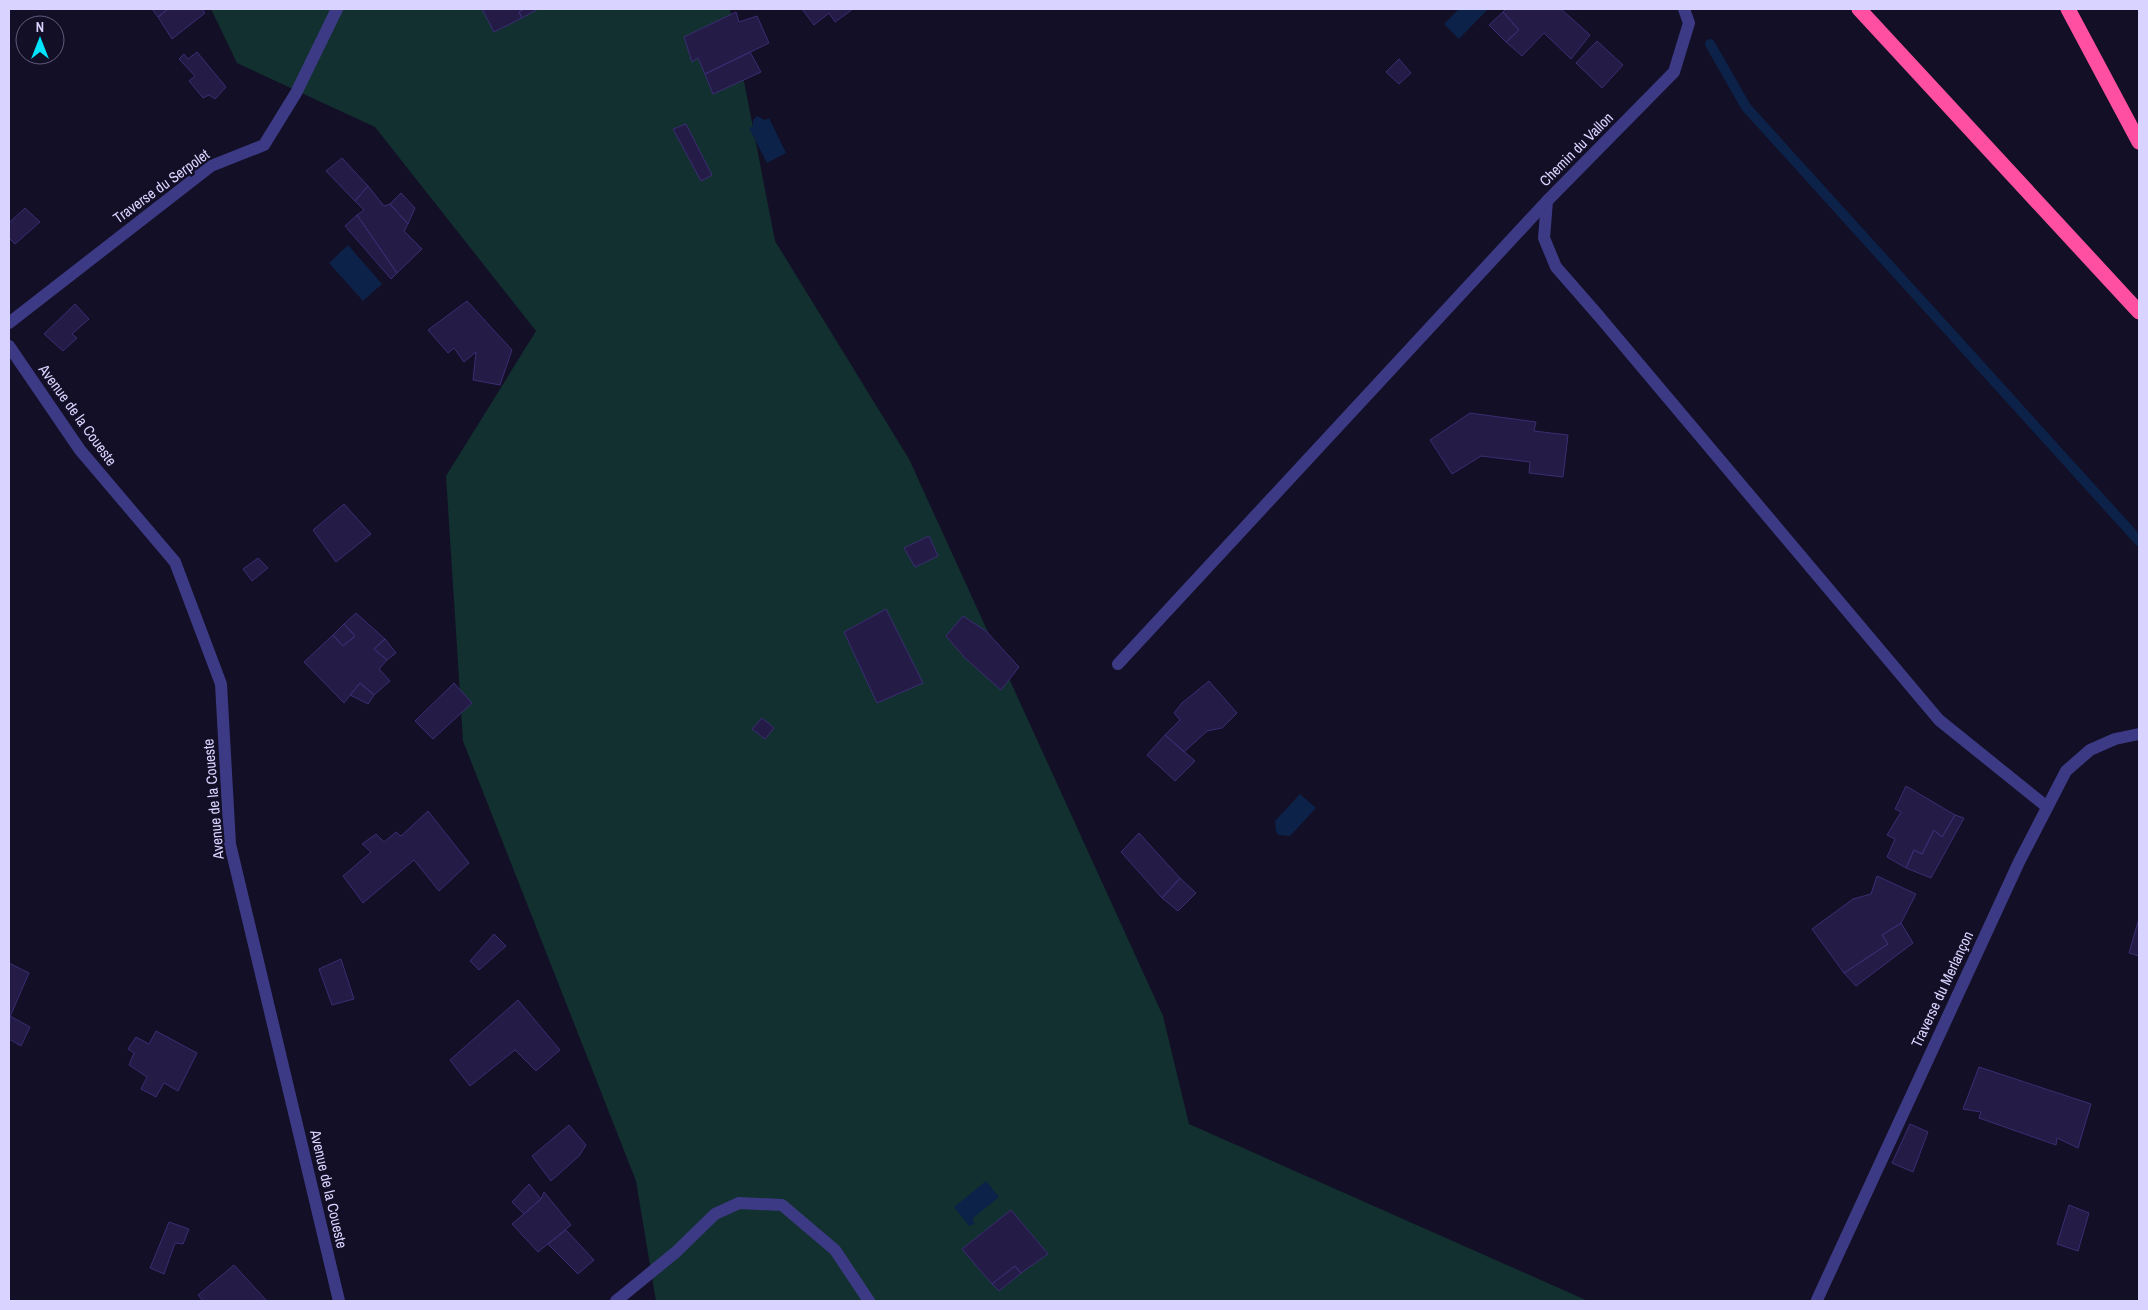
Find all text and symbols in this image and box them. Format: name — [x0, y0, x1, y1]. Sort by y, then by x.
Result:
north arrow — [15, 15, 65, 65]
text: N — [36, 18, 44, 36]
street label: Chemin du Vallon — [1534, 107, 1618, 191]
street label: Traverse du Serpolet — [109, 144, 214, 228]
street label: Avenue de la Coueste — [33, 359, 122, 470]
street label: Avenue de la Coueste — [197, 738, 229, 861]
street label: Traverse du Merlançon — [1906, 927, 1978, 1051]
street label: Avenue de la Coueste — [305, 1127, 353, 1250]

